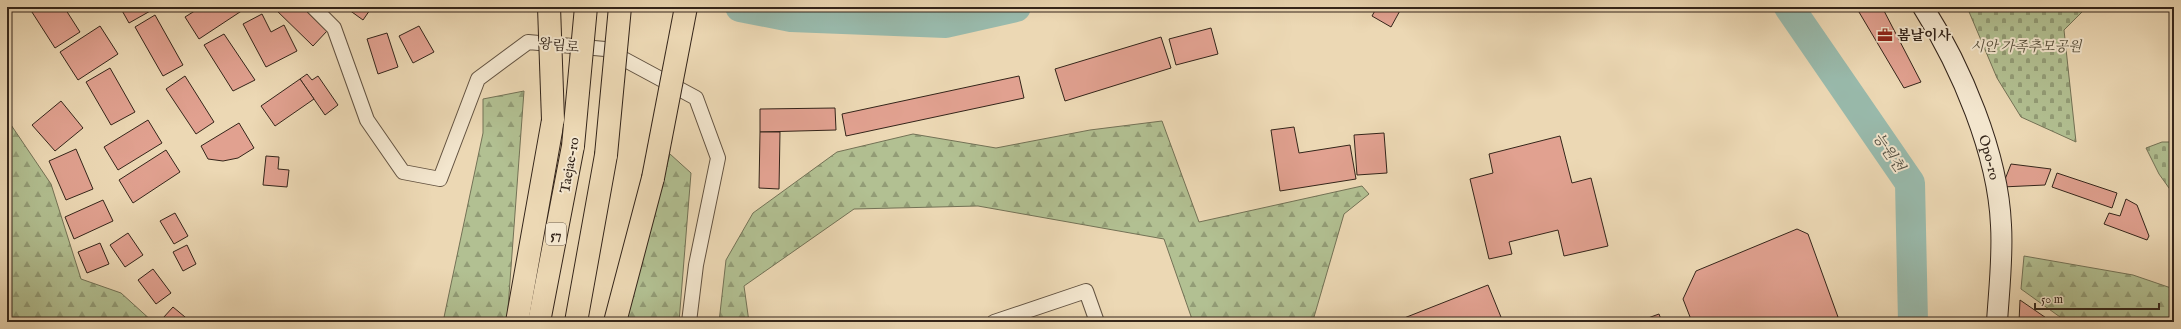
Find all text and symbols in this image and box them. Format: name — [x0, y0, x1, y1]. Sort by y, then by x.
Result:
office icon: 봄날이사 — [1876, 26, 1894, 44]
place label: 봄날이사 — [1897, 27, 1952, 45]
street label: 왕림로 — [538, 35, 580, 57]
park label: 시안 가족추모공원 — [1970, 38, 2083, 56]
water label: 능원천 — [1869, 129, 1909, 177]
street label: Opo-ro — [1974, 133, 2003, 182]
street label: Taejae-ro — [556, 135, 584, 195]
road number: 57 — [546, 223, 566, 245]
scale bar — [2035, 285, 2159, 311]
text: 50 m — [2041, 292, 2063, 307]

